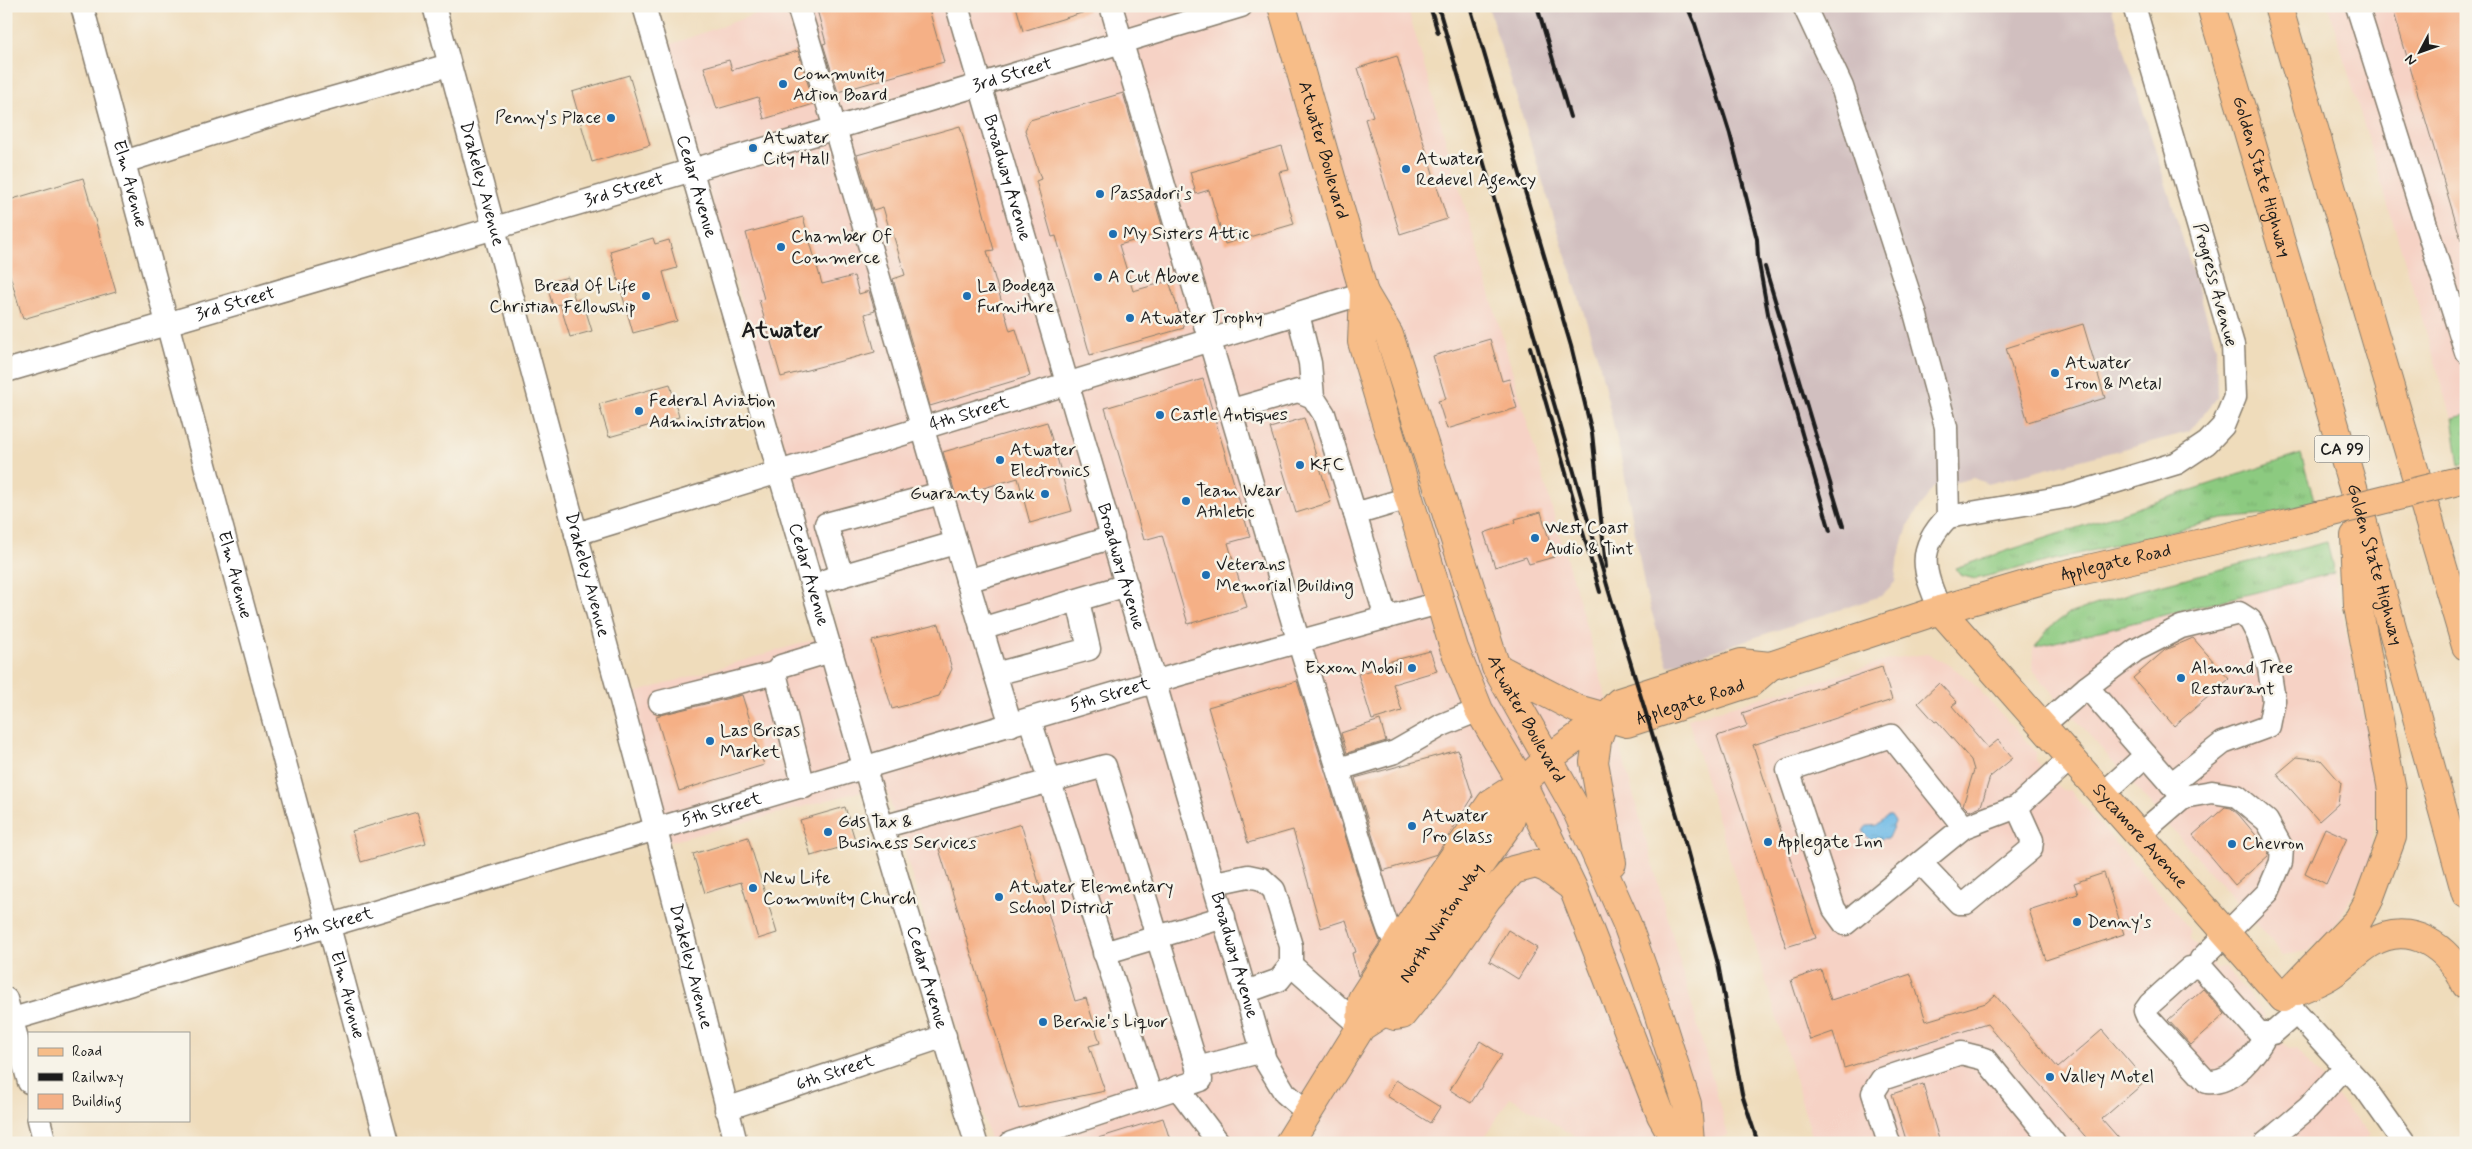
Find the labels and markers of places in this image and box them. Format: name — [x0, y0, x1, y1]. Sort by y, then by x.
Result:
place label: Community Action Board — [793, 62, 887, 107]
marker: Community Action Board — [777, 78, 789, 90]
place label: Penny's Place — [495, 106, 601, 130]
marker: Penny's Place — [605, 112, 617, 124]
place label: Atwater City Hall — [763, 126, 830, 171]
marker: Atwater City Hall — [747, 142, 759, 154]
place label: Atwater Redevel Agency — [1416, 147, 1536, 194]
marker: Atwater Redevel Agency — [1400, 163, 1412, 175]
place label: Passadori's — [1110, 182, 1192, 206]
marker: Passadori's — [1094, 188, 1106, 200]
place label: My Sisters Attic — [1123, 222, 1249, 246]
place label: Chamber Of Commerce — [791, 225, 892, 270]
marker: My Sisters Attic — [1107, 228, 1119, 240]
marker: Chamber Of Commerce — [775, 241, 787, 253]
place label: A Cut Above — [1108, 265, 1200, 289]
marker: A Cut Above — [1092, 271, 1104, 283]
place label: Bread Of Life Christian Fellowship — [489, 274, 636, 319]
place label: La Bodega Furniture — [977, 274, 1055, 319]
marker: Bread Of Life Christian Fellowship — [640, 290, 652, 302]
marker: La Bodega Furniture — [961, 290, 973, 302]
place label: Atwater Trophy — [1140, 306, 1263, 330]
marker: Atwater Trophy — [1124, 312, 1136, 324]
place label: Atwater Iron & Metal — [2065, 351, 2161, 396]
marker: Atwater Iron & Metal — [2049, 367, 2061, 379]
place label: Federal Aviation Administration — [649, 389, 776, 434]
place label: Castle Antiques — [1170, 403, 1288, 427]
marker: Federal Aviation Administration — [633, 405, 645, 417]
marker: Castle Antiques — [1154, 409, 1166, 421]
place label: Atwater Electronics — [1010, 438, 1090, 483]
place label: KFC — [1310, 453, 1344, 477]
marker: Atwater Electronics — [994, 454, 1006, 466]
marker: KFC — [1294, 459, 1306, 471]
place label: Team Wear Athletic — [1196, 479, 1283, 524]
place label: Guaranty Bank — [910, 482, 1035, 506]
marker: Guaranty Bank — [1039, 488, 1051, 500]
marker: Team Wear Athletic — [1180, 495, 1192, 507]
place label: West Coast Audio & Tint — [1545, 516, 1634, 561]
marker: West Coast Audio & Tint — [1529, 532, 1541, 544]
place label: Veterans Memorial Building — [1216, 553, 1354, 599]
marker: Veterans Memorial Building — [1200, 569, 1212, 581]
place label: Exxon Mobil — [1305, 656, 1402, 680]
place label: Almond Tree Restaurant — [2191, 656, 2293, 701]
marker: Exxon Mobil — [1406, 662, 1418, 674]
marker: Almond Tree Restaurant — [2175, 672, 2187, 684]
place label: Las Brisas Market — [720, 719, 800, 764]
marker: Las Brisas Market — [704, 735, 716, 747]
place label: Atwater Pro Glass — [1422, 804, 1493, 849]
place label: Gds Tax & Business Services — [838, 810, 977, 855]
marker: Atwater Pro Glass — [1406, 820, 1418, 832]
marker: Gds Tax & Business Services — [822, 826, 834, 838]
place label: Applegate Inn — [1778, 830, 1883, 855]
place label: Chevron — [2242, 832, 2304, 856]
marker: Applegate Inn — [1762, 836, 1774, 848]
marker: Chevron — [2226, 838, 2238, 850]
place label: New Life Community Church — [763, 866, 916, 911]
place label: Atwater Elementary School District — [1009, 875, 1173, 920]
marker: New Life Community Church — [747, 882, 759, 894]
marker: Atwater Elementary School District — [993, 891, 1005, 903]
place label: Denny's — [2087, 910, 2152, 934]
marker: Denny's — [2071, 916, 2083, 928]
place label: Bernie's Liquor — [1053, 1010, 1169, 1034]
marker: Bernie's Liquor — [1037, 1016, 1049, 1028]
place label: Valley Motel — [2060, 1065, 2154, 1089]
marker: Valley Motel — [2044, 1071, 2056, 1083]

